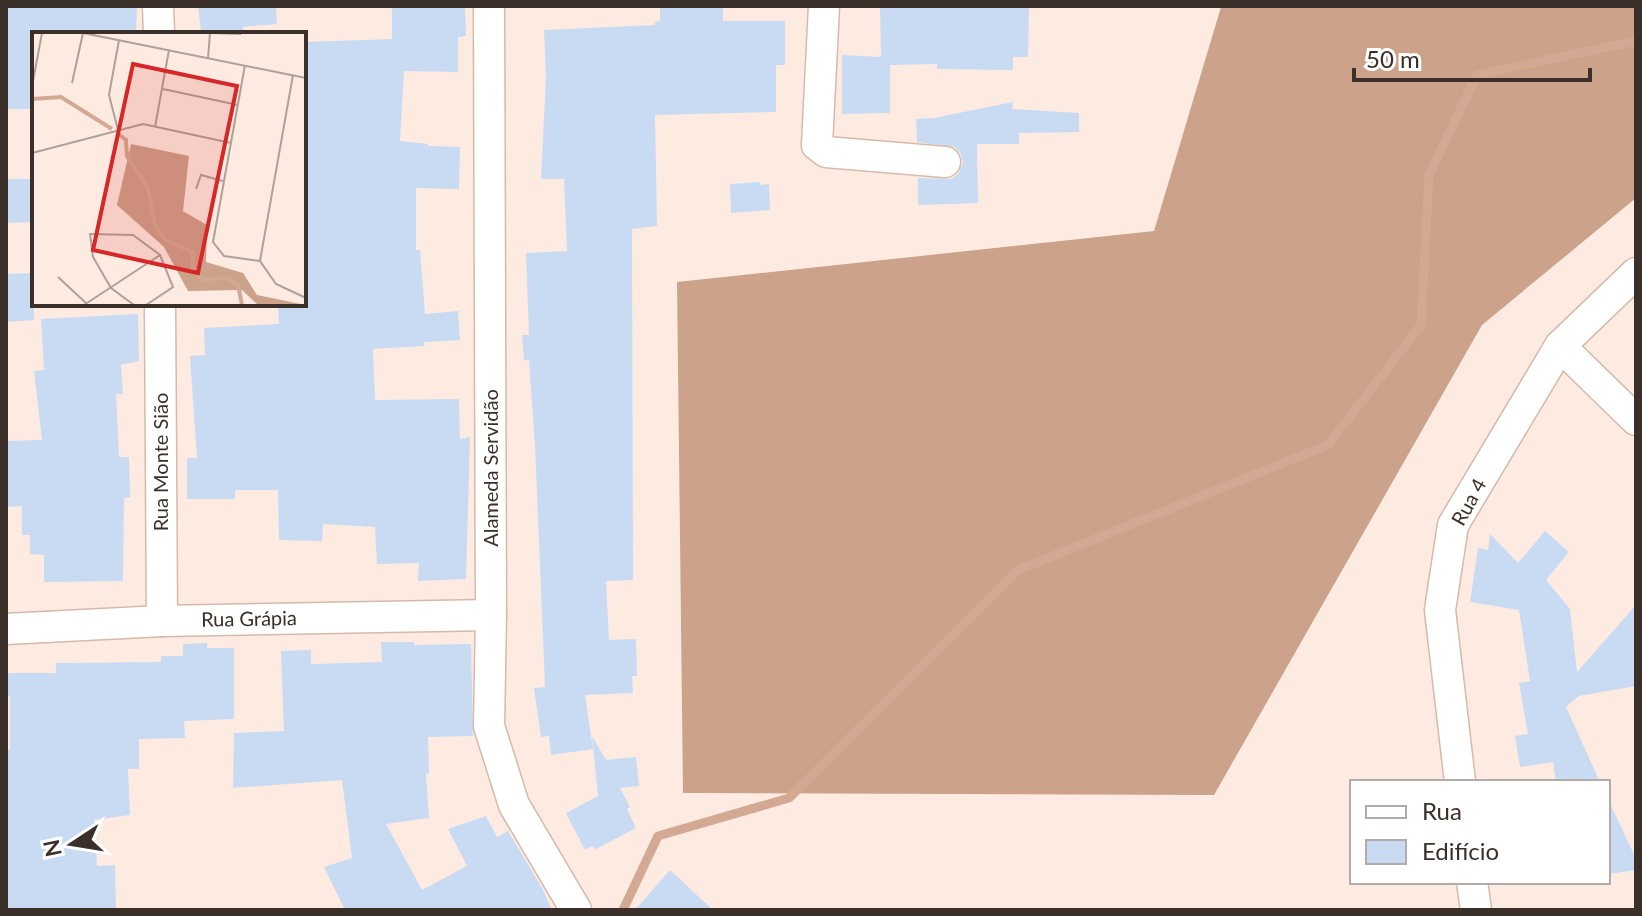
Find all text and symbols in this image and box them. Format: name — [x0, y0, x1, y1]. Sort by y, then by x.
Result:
inset map — [32, 32, 306, 306]
scale bar — [1354, 32, 1590, 82]
text: 50 m — [1366, 44, 1420, 73]
street label: Alameda Servidão — [478, 389, 502, 547]
street label: Rua Monte Sião — [148, 393, 172, 531]
street label: Rua 4 — [1446, 474, 1491, 529]
street label: Rua Grápia — [201, 605, 297, 631]
legend — [1350, 780, 1610, 884]
text: Rua — [1422, 796, 1462, 825]
north arrow — [32, 804, 112, 884]
text: Edifício — [1422, 836, 1499, 865]
text: N — [37, 837, 67, 859]

